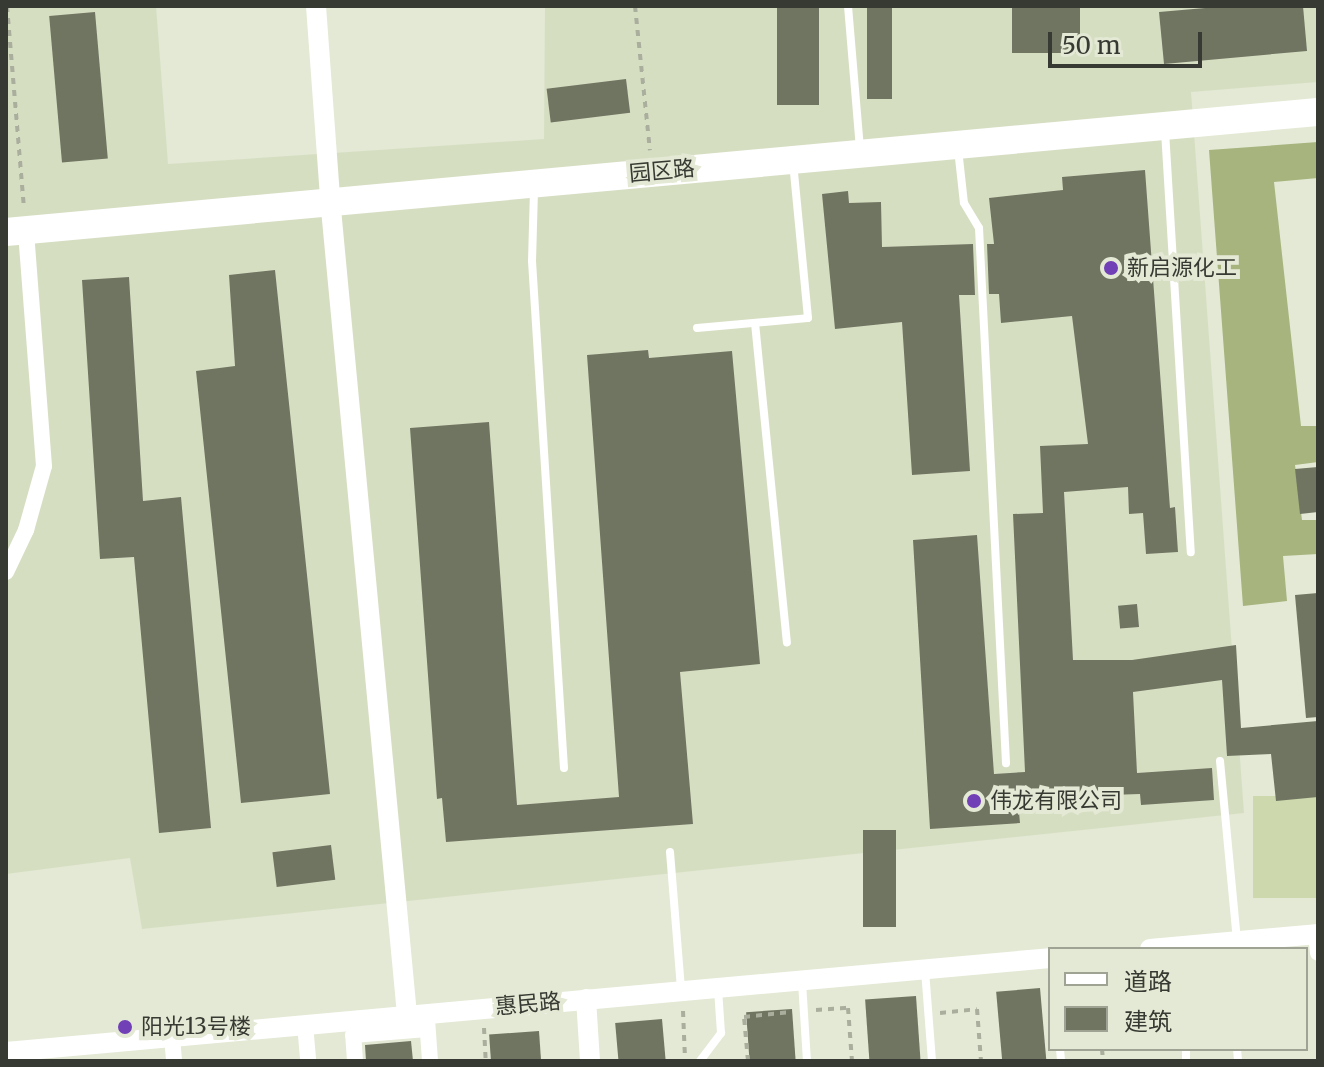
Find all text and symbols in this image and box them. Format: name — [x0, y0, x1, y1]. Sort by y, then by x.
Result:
scale bar — [1052, 16, 1206, 66]
text: 50 m — [1062, 30, 1121, 61]
street label: 园区路 — [628, 155, 696, 187]
place label: 新启源化工 — [1127, 255, 1237, 281]
marker: 新启源化工 — [1102, 259, 1120, 277]
place label: 伟龙有限公司 — [990, 788, 1122, 814]
marker: 伟龙有限公司 — [965, 792, 983, 810]
legend — [1048, 947, 1308, 1051]
text: 道路 — [1124, 966, 1172, 997]
street label: 惠民路 — [494, 988, 562, 1020]
text: 建筑 — [1124, 1006, 1172, 1037]
place label: 阳光13号楼 — [141, 1014, 251, 1040]
marker: 阳光13号楼 — [116, 1018, 134, 1036]

